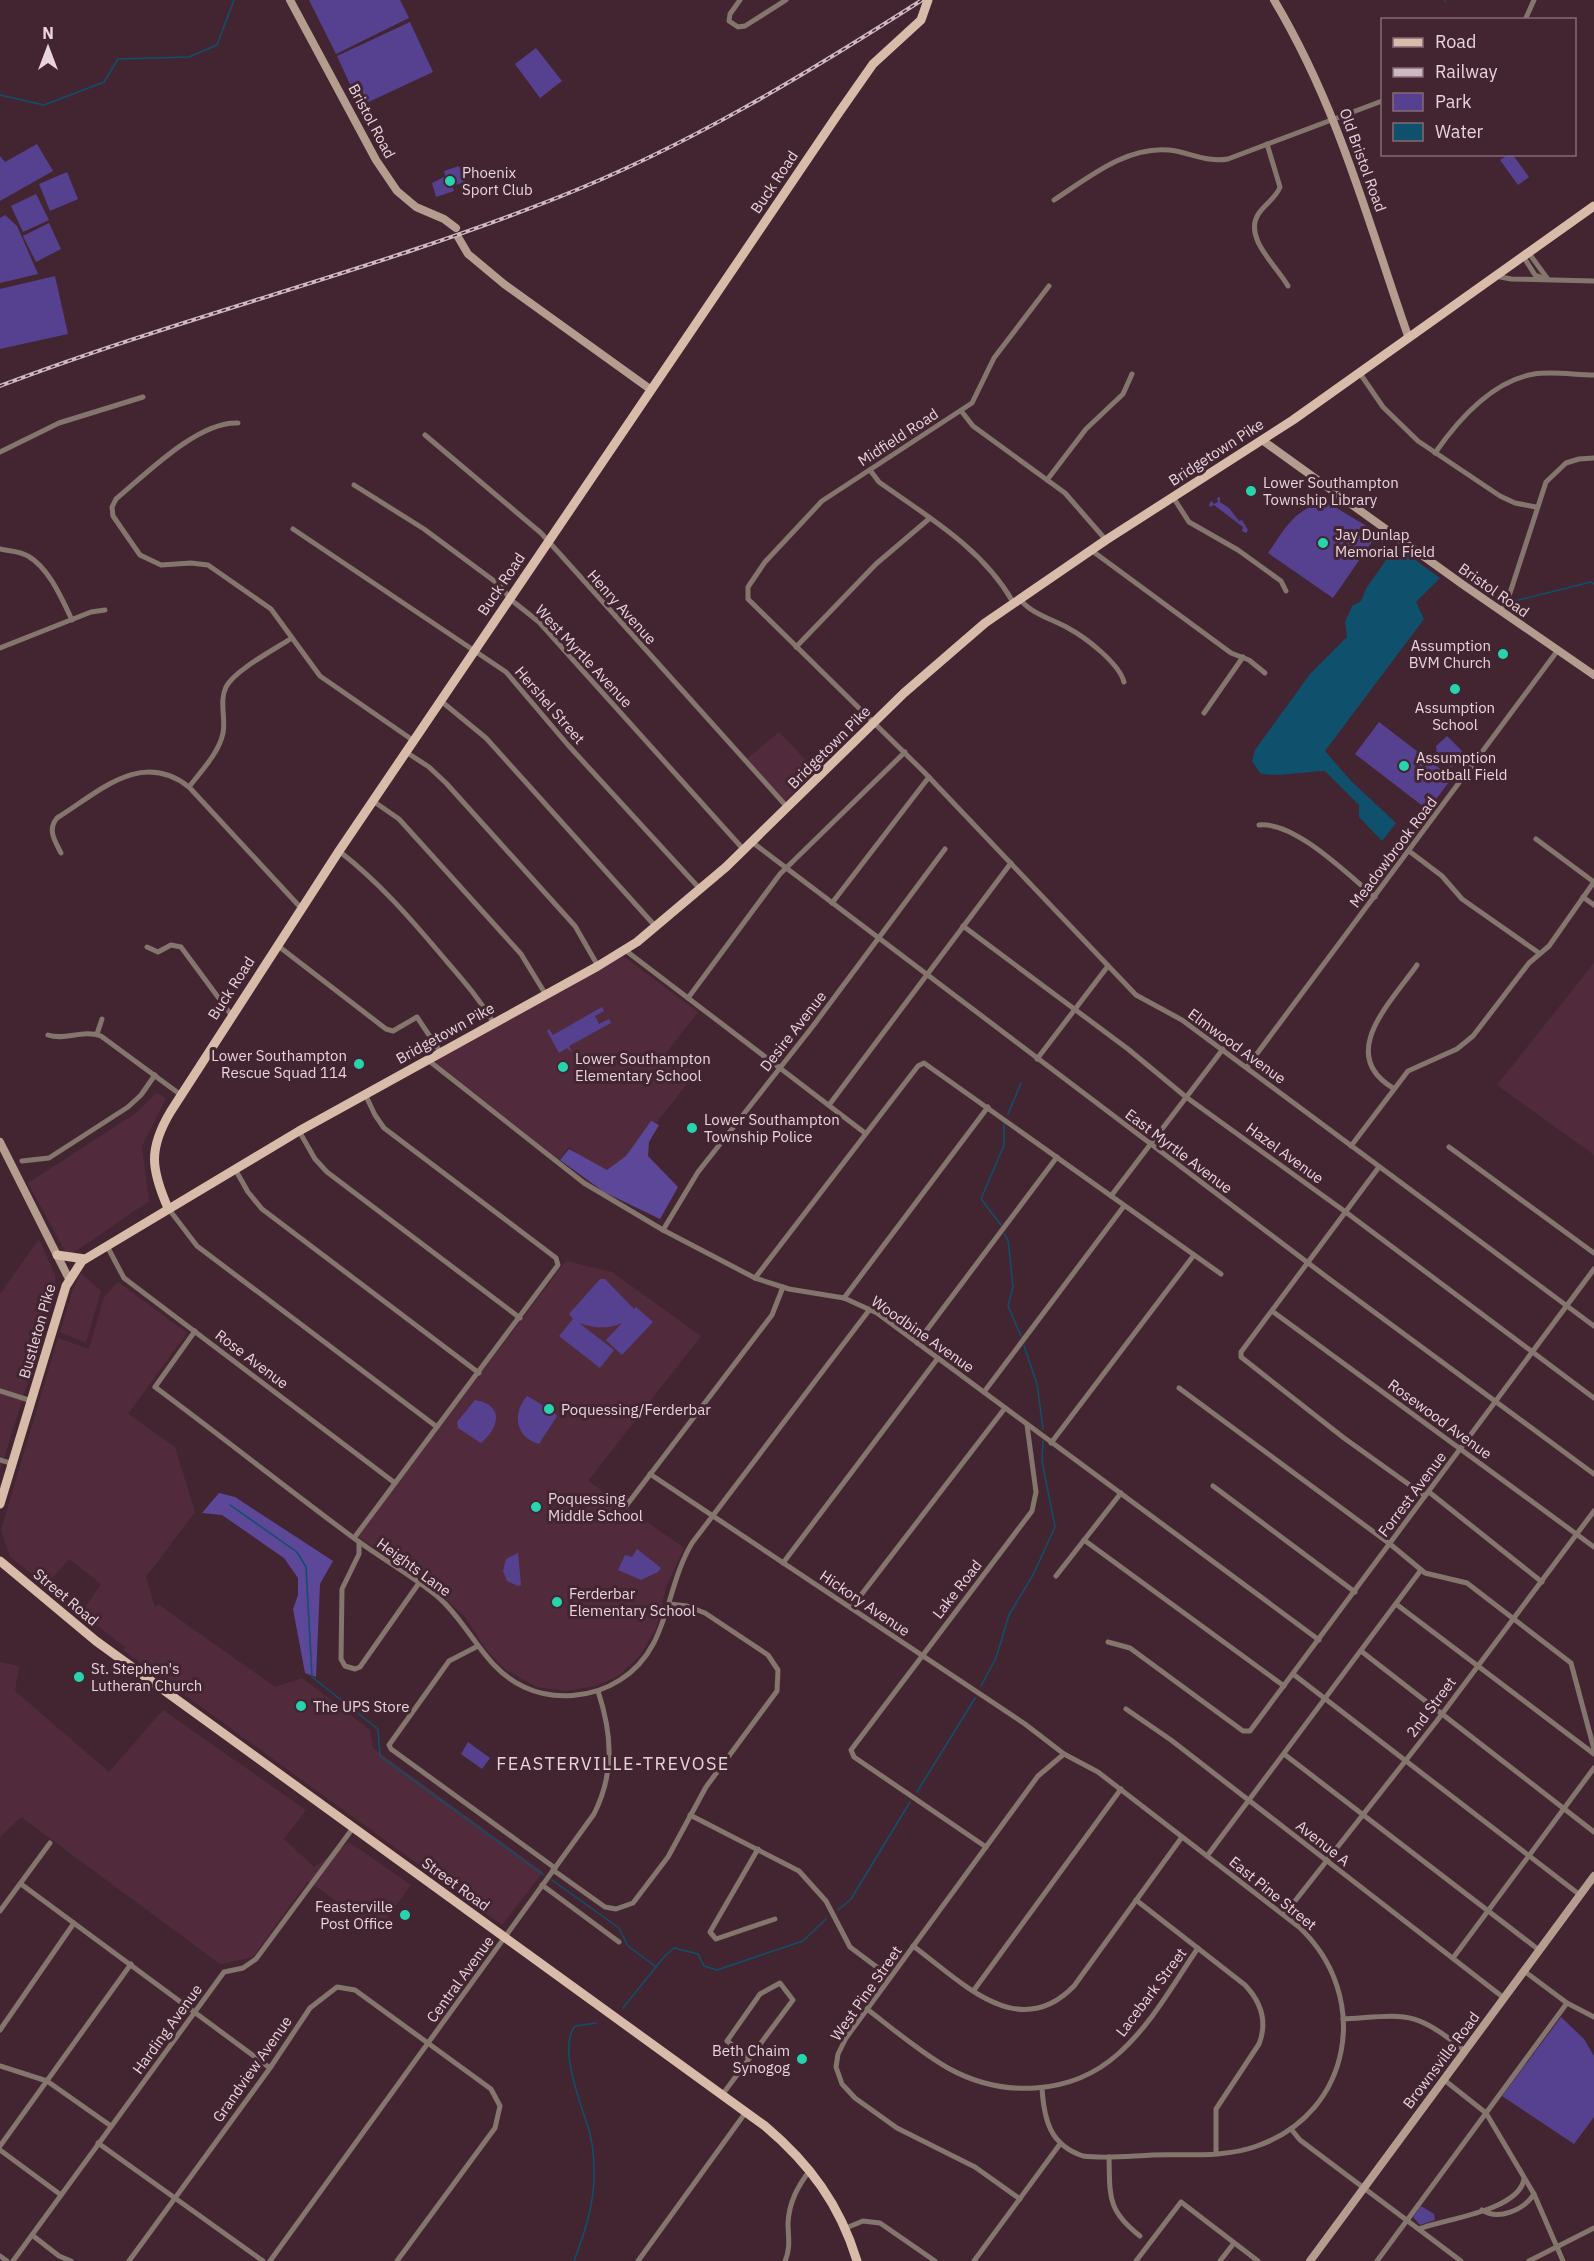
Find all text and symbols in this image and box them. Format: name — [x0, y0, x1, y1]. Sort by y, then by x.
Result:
north arrow — [18, 18, 78, 78]
legend — [1381, 18, 1576, 156]
text: N — [42, 23, 54, 43]
text: Road — [1435, 30, 1476, 53]
text: Railway — [1435, 60, 1497, 83]
street label: Bristol Road — [344, 80, 400, 162]
text: Park — [1435, 90, 1472, 113]
street label: Old Bristol Road — [1335, 106, 1391, 214]
text: Water — [1435, 120, 1484, 143]
street label: Buck Road — [746, 147, 802, 217]
place label: Phoenix Sport Club — [462, 163, 533, 199]
marker: Phoenix Sport Club — [443, 174, 457, 188]
street label: Midfield Road — [854, 404, 942, 470]
street label: Bridgetown Pike — [1165, 414, 1267, 490]
place label: Lower Southampton Township Library — [1263, 473, 1399, 509]
marker: Lower Southampton Township Library — [1244, 484, 1258, 498]
place label: Jay Dunlap Memorial Field — [1335, 525, 1435, 561]
marker: Jay Dunlap Memorial Field — [1316, 536, 1330, 550]
street label: Buck Road — [473, 549, 529, 619]
street label: Bristol Road — [1455, 559, 1533, 621]
street label: Henry Avenue — [583, 566, 661, 648]
street label: West Myrtle Avenue — [531, 601, 637, 711]
place label: Assumption BVM Church — [1409, 636, 1491, 672]
marker: Assumption BVM Church — [1496, 647, 1510, 661]
street label: Hershel Street — [511, 662, 589, 748]
marker: Assumption School — [1448, 682, 1462, 696]
place label: Assumption School — [1415, 698, 1495, 734]
street label: Bridgetown Pike — [784, 702, 874, 792]
place label: Assumption Football Field — [1416, 748, 1508, 784]
marker: Assumption Football Field — [1397, 759, 1411, 773]
street label: Meadowbrook Road — [1345, 793, 1441, 911]
street label: Buck Road — [203, 953, 259, 1023]
street label: Desire Avenue — [756, 987, 830, 1075]
street label: Bridgetown Pike — [392, 998, 498, 1068]
street label: Elmwood Avenue — [1184, 1004, 1290, 1088]
place label: Lower Southampton Rescue Squad 114 — [211, 1046, 347, 1082]
place label: Lower Southampton Elementary School — [575, 1049, 711, 1085]
marker: Lower Southampton Rescue Squad 114 — [352, 1057, 366, 1071]
marker: Lower Southampton Elementary School — [556, 1060, 570, 1074]
street label: East Myrtle Avenue — [1122, 1105, 1236, 1197]
place label: Lower Southampton Township Police — [704, 1110, 840, 1146]
street label: Hazel Avenue — [1242, 1118, 1328, 1188]
marker: Lower Southampton Township Police — [685, 1121, 699, 1135]
street label: Bustleton Pike — [14, 1282, 60, 1380]
street label: Woodbine Avenue — [868, 1291, 978, 1377]
street label: Rose Avenue — [212, 1325, 292, 1393]
street label: Rosewood Avenue — [1384, 1375, 1496, 1463]
place label: Poquessing/Ferderbar — [561, 1400, 711, 1419]
marker: Poquessing/Ferderbar — [542, 1402, 556, 1416]
street label: Forrest Avenue — [1374, 1448, 1450, 1540]
place label: Poquessing Middle School — [548, 1489, 643, 1525]
marker: Poquessing Middle School — [529, 1500, 543, 1514]
street label: Heights Lane — [373, 1534, 455, 1600]
street label: Lake Road — [928, 1556, 986, 1622]
street label: Street Road — [30, 1564, 102, 1630]
street label: Hickory Avenue — [816, 1566, 914, 1640]
place label: Ferderbar Elementary School — [569, 1584, 696, 1620]
marker: Ferderbar Elementary School — [550, 1595, 564, 1609]
place label: St. Stephen's Lutheran Church — [91, 1659, 202, 1695]
marker: St. Stephen's Lutheran Church — [72, 1670, 86, 1684]
street label: 2nd Street — [1402, 1673, 1460, 1741]
place label: The UPS Store — [313, 1697, 409, 1716]
marker: The UPS Store — [294, 1699, 308, 1713]
district label: FEASTERVILLE-TREVOSE — [496, 1752, 730, 1775]
street label: Avenue A — [1292, 1816, 1354, 1870]
street label: East Pine Street — [1225, 1852, 1321, 1934]
street label: Street Road — [418, 1853, 494, 1915]
place label: Feasterville Post Office — [315, 1897, 393, 1933]
marker: Feasterville Post Office — [398, 1908, 412, 1922]
street label: Central Avenue — [422, 1932, 498, 2026]
street label: West Pine Street — [826, 1942, 906, 2044]
street label: Lacebark Street — [1112, 1944, 1190, 2040]
street label: Harding Avenue — [128, 1980, 206, 2078]
street label: Brownsville Road — [1398, 2008, 1484, 2112]
street label: Grandview Avenue — [208, 2012, 296, 2126]
place label: Beth Chaim Synogog — [712, 2041, 790, 2077]
marker: Beth Chaim Synogog — [795, 2052, 809, 2066]

